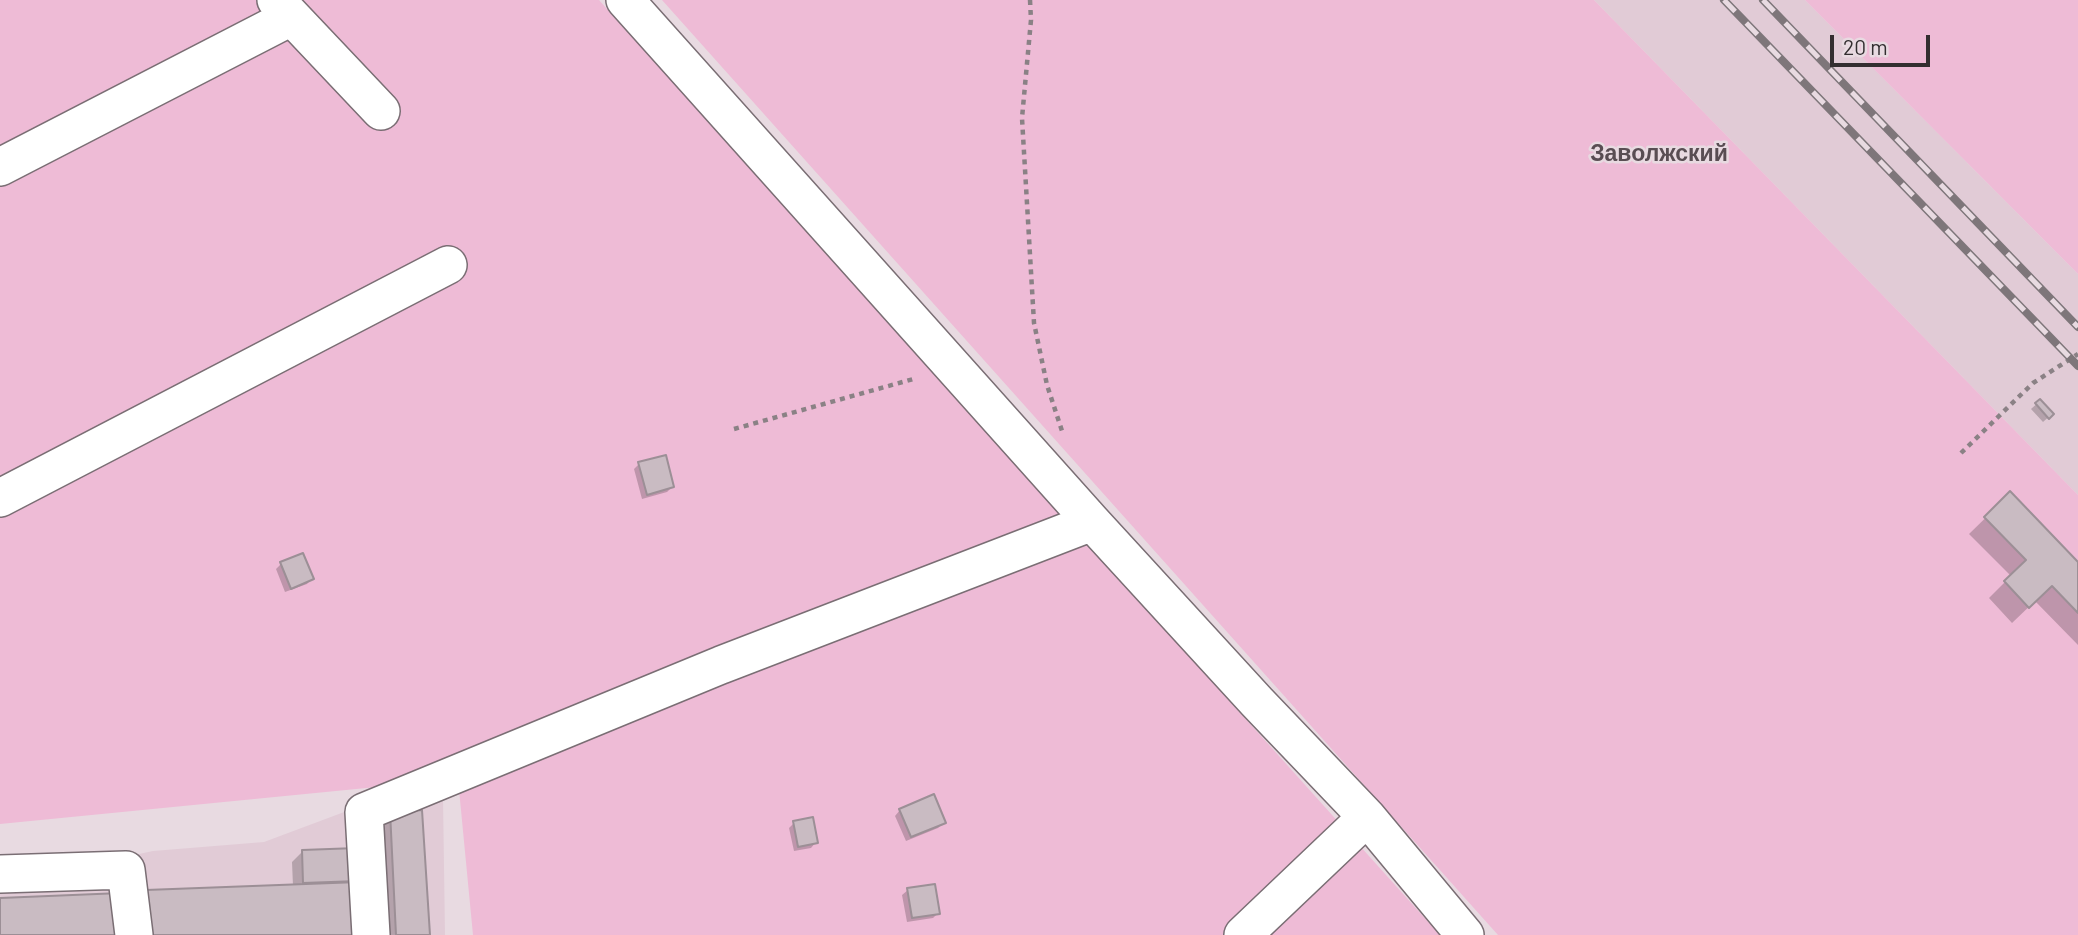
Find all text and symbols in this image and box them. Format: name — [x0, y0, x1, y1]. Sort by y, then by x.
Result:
scale bar — [1833, 21, 1933, 65]
text: 20 m — [1843, 34, 1888, 59]
district label: Заволжский — [1590, 139, 1728, 167]

